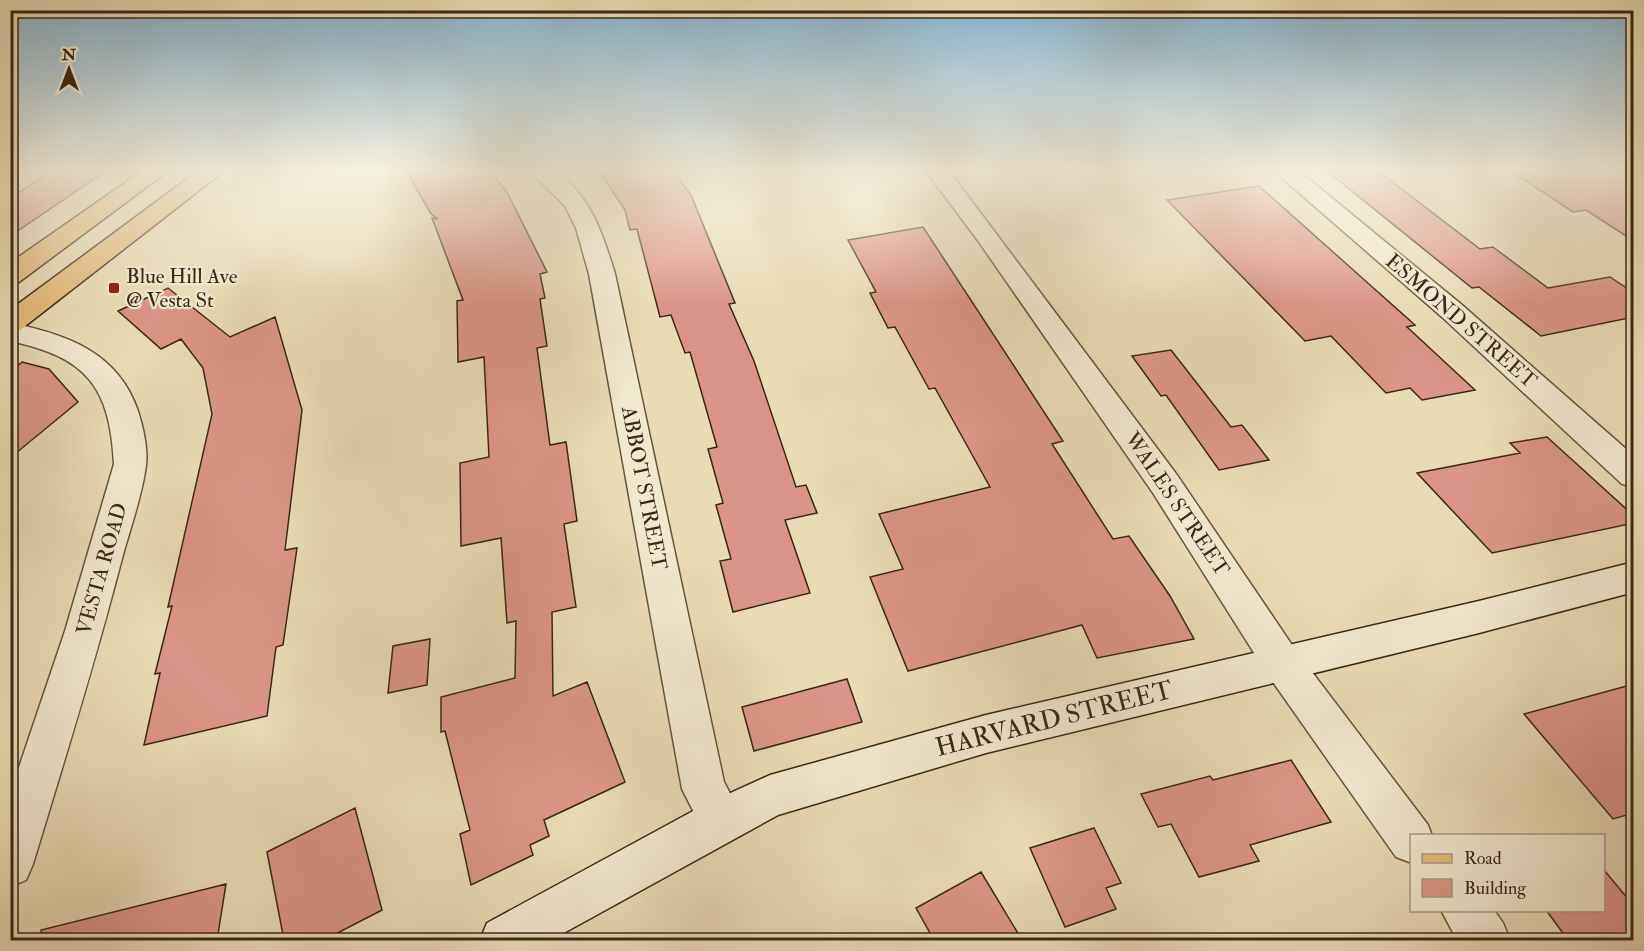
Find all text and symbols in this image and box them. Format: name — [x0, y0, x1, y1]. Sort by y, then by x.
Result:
north arrow — [39, 39, 99, 99]
text: N — [61, 45, 77, 65]
street label: ESMOND STREET — [1380, 248, 1543, 394]
place label: Blue Hill Ave @ Vesta St — [126, 263, 238, 314]
marker: Blue Hill Ave @ Vesta St — [107, 281, 121, 295]
street label: ABBOT STREET — [615, 403, 673, 572]
street label: WALES STREET — [1118, 426, 1235, 582]
street label: VESTA ROAD — [70, 500, 134, 638]
street label: HARVARD STREET — [932, 674, 1176, 764]
legend — [1410, 834, 1605, 912]
text: Road — [1464, 847, 1502, 870]
text: Building — [1464, 877, 1527, 900]

